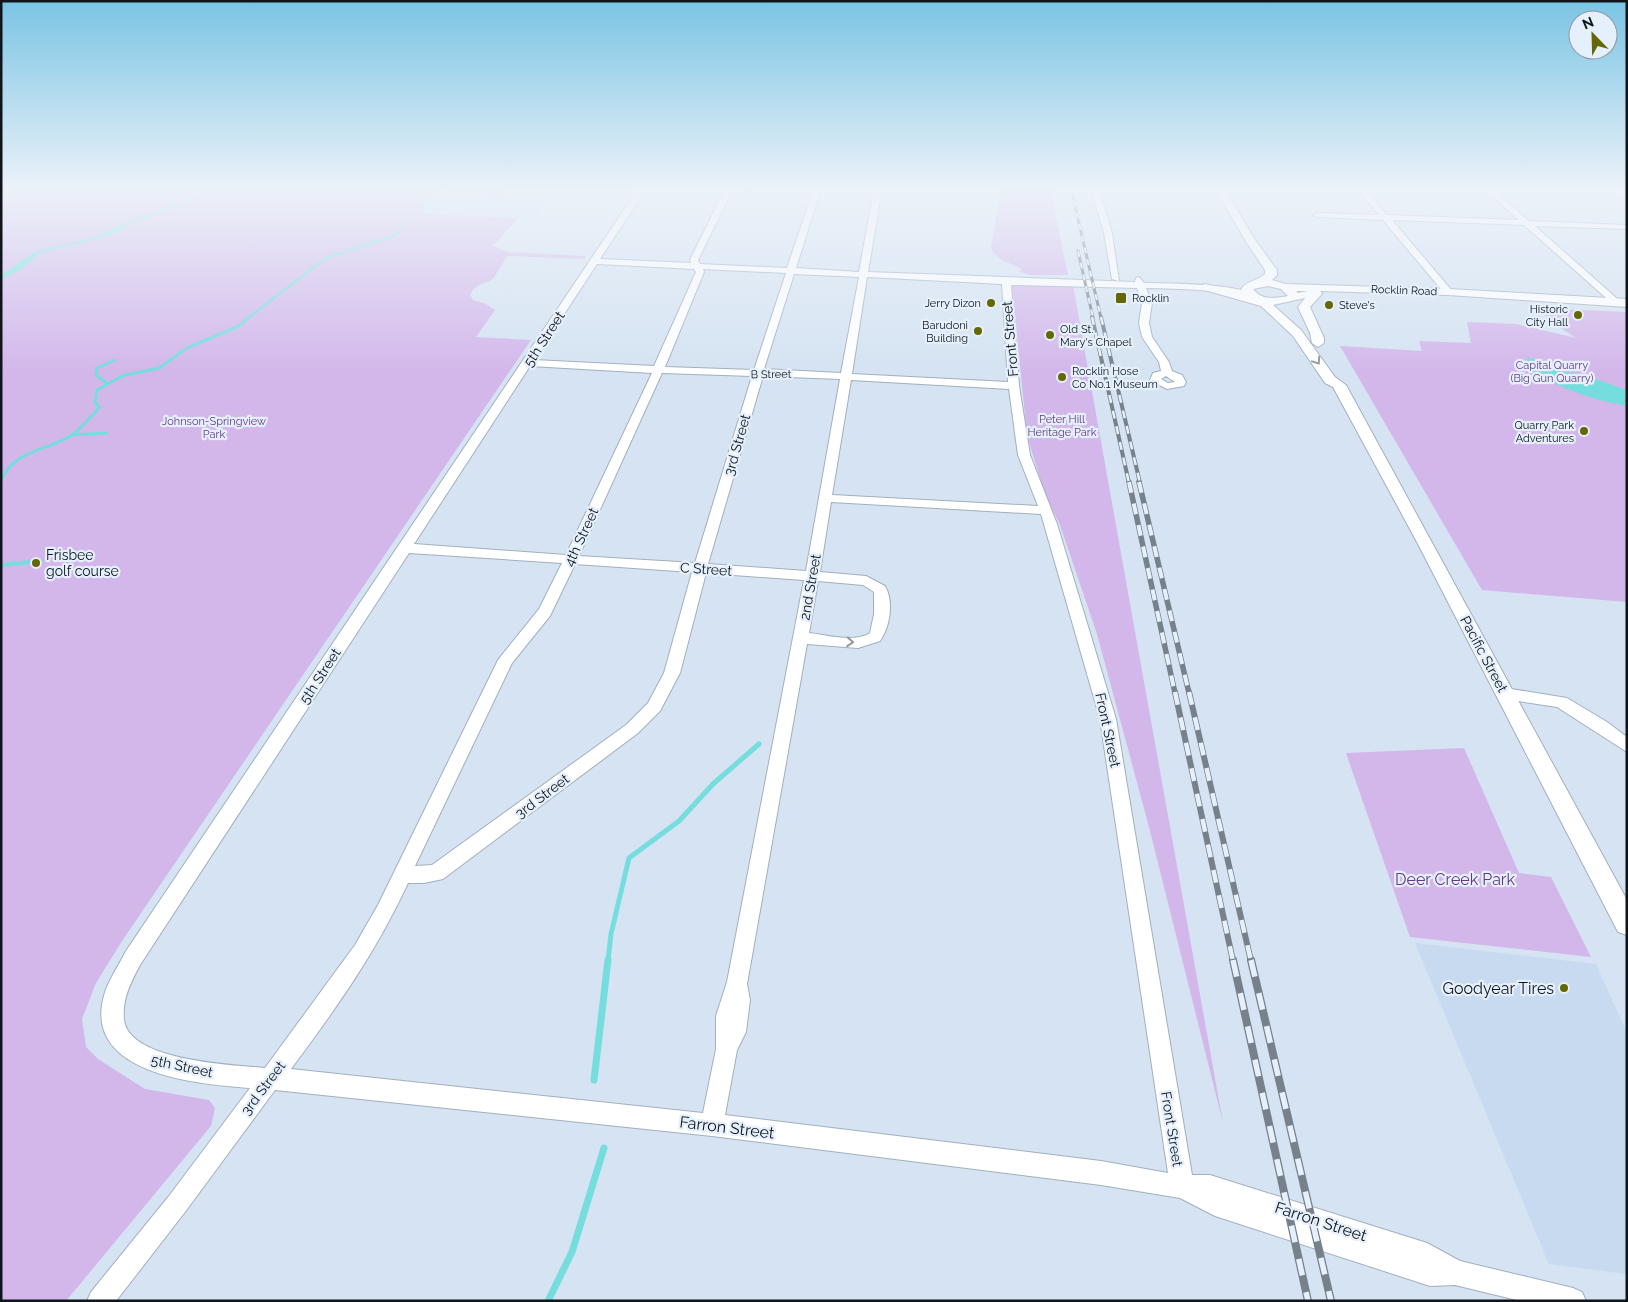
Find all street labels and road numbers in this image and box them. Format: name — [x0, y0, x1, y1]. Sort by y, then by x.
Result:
street label: Rocklin Road — [1371, 283, 1438, 298]
street label: Front Street — [999, 300, 1021, 378]
street label: 5th Street — [520, 308, 568, 370]
street label: B Street — [751, 368, 792, 381]
street label: 3rd Street — [721, 412, 753, 478]
street label: 4th Street — [560, 505, 602, 569]
street label: 2nd Street — [796, 553, 824, 621]
street label: C Street — [680, 559, 733, 579]
street label: Pacific Street — [1457, 613, 1511, 695]
street label: 5th Street — [296, 645, 344, 707]
street label: Front Street — [1092, 691, 1124, 769]
street label: 3rd Street — [512, 770, 572, 821]
street label: 5th Street — [150, 1052, 215, 1080]
street label: 3rd Street — [238, 1058, 289, 1118]
street label: Front Street — [1158, 1090, 1186, 1168]
street label: Farron Street — [678, 1112, 776, 1143]
street label: Farron Street — [1273, 1198, 1370, 1245]

